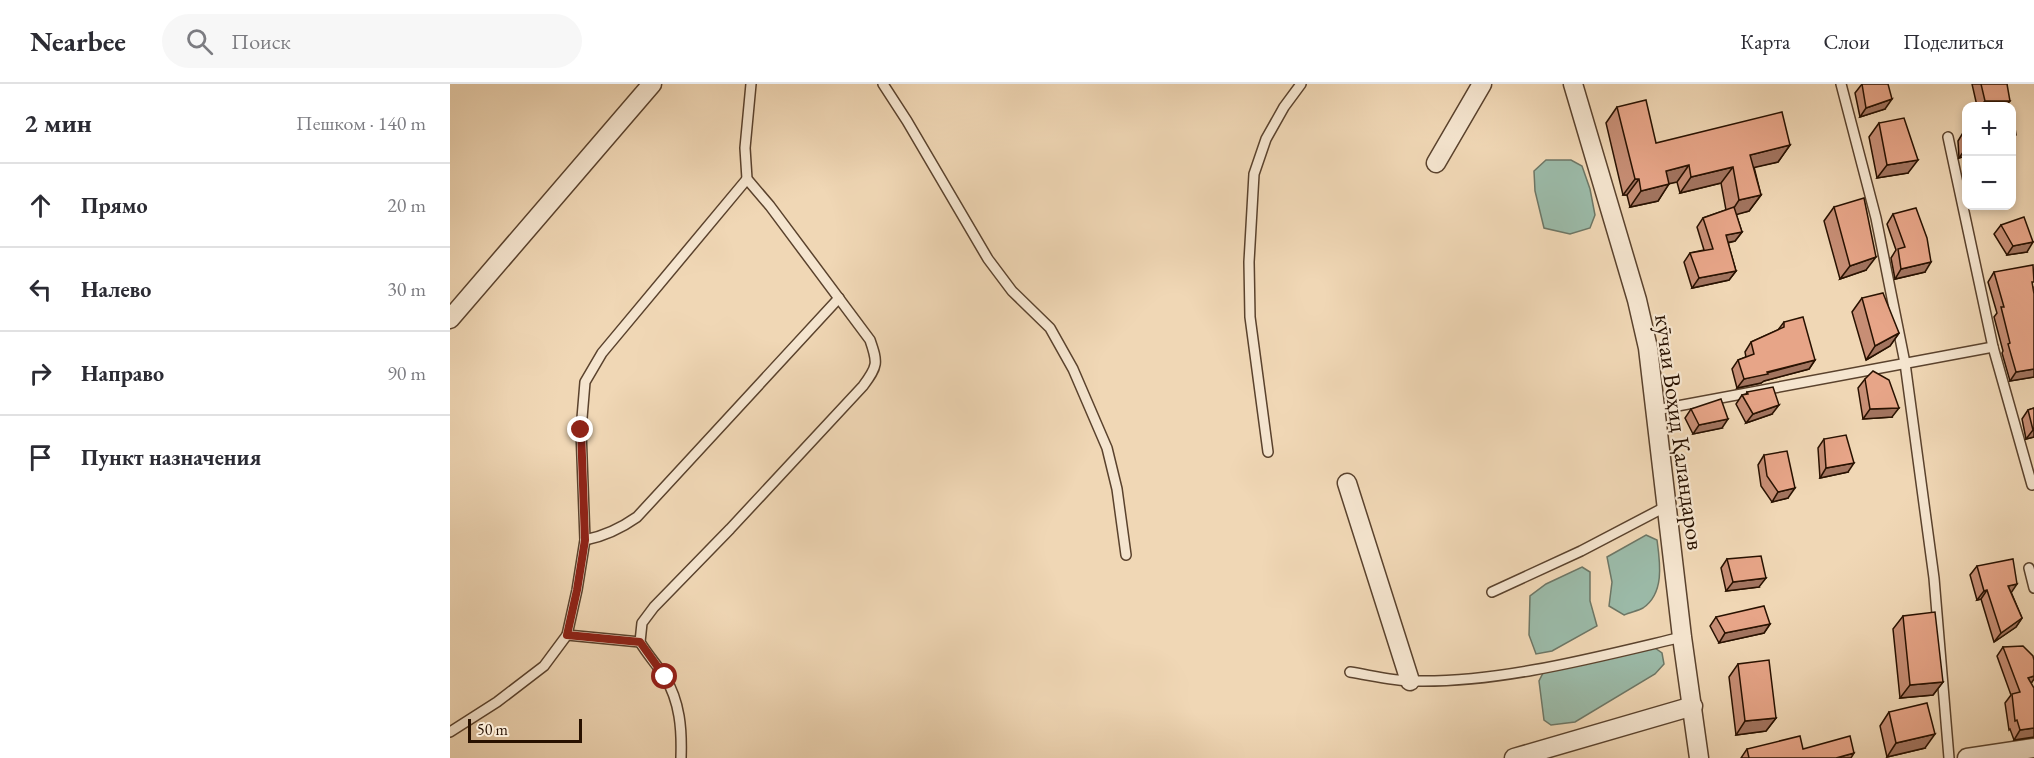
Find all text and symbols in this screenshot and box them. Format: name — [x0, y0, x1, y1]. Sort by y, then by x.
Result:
search box — [162, 14, 582, 68]
text: Nearbee — [30, 23, 126, 59]
icon: search — [183, 25, 216, 58]
text: Поиск — [231, 27, 291, 56]
text: Карта — [1740, 28, 1790, 55]
text: Слои — [1823, 28, 1870, 55]
text: Поделиться — [1903, 28, 2004, 55]
map controls — [1962, 102, 2016, 210]
button: + — [1962, 102, 2016, 156]
text: 2 мин — [24, 106, 92, 140]
text: Пешком · 140 m — [296, 110, 426, 136]
button: − — [1962, 156, 2016, 210]
icon: ahead — [24, 189, 57, 222]
text: Прямо — [81, 191, 148, 220]
text: 20 m — [387, 192, 426, 218]
icon: left — [24, 273, 57, 306]
text: Налево — [81, 275, 151, 304]
text: 30 m — [387, 276, 426, 302]
street label: кӯчаи Воҳид Қаландаров — [1648, 312, 1712, 552]
icon: right — [24, 357, 57, 390]
text: Направо — [81, 359, 164, 388]
text: 90 m — [387, 360, 426, 386]
route end — [567, 416, 593, 442]
icon: arrive — [24, 441, 57, 474]
text: Пункт назначения — [81, 443, 261, 472]
route start — [651, 663, 677, 689]
scale bar — [468, 716, 582, 744]
text: 50 m — [477, 719, 508, 740]

